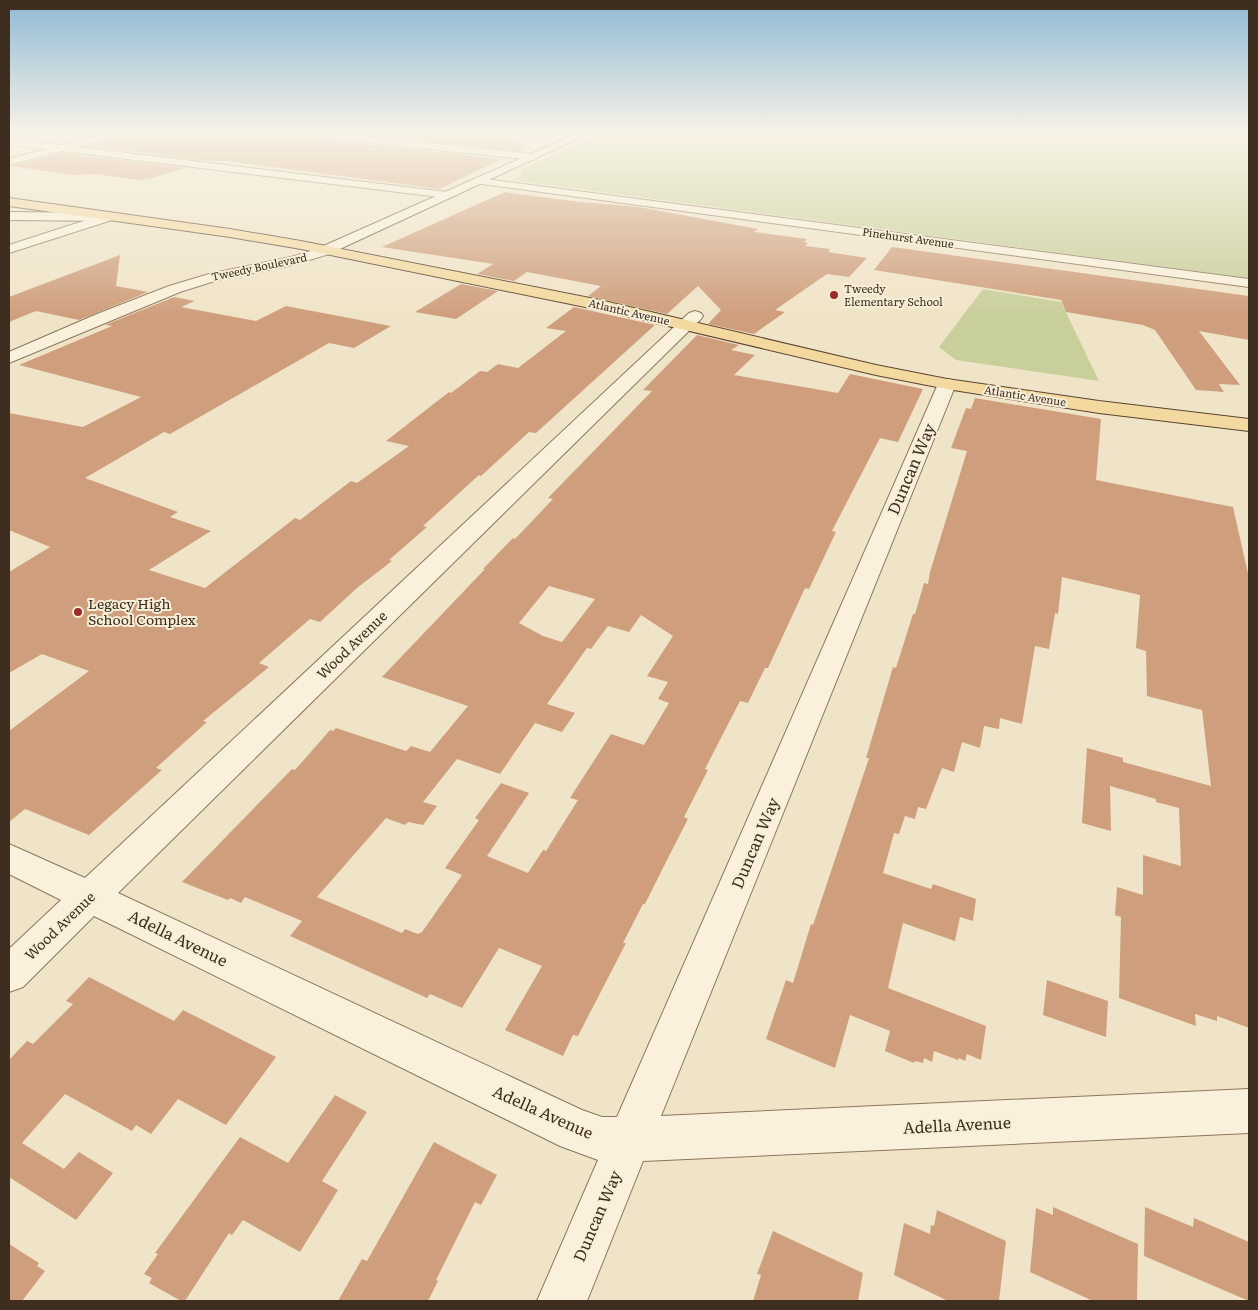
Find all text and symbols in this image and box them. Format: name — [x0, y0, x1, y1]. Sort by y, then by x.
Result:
street label: Pinehurst Avenue — [861, 223, 955, 251]
street label: Tweedy Boulevard — [209, 248, 308, 284]
place label: Tweedy Elementary School — [844, 280, 943, 309]
marker: Tweedy Elementary School — [828, 289, 840, 301]
street label: Atlantic Avenue — [587, 294, 672, 328]
street label: Atlantic Avenue — [983, 381, 1068, 409]
street label: Duncan Way — [880, 418, 940, 518]
place label: Legacy High School Complex — [88, 593, 196, 629]
street label: Wood Avenue — [312, 605, 391, 683]
marker: Legacy High School Complex — [72, 606, 84, 618]
street label: Duncan Way — [724, 792, 784, 892]
street label: Wood Avenue — [20, 886, 99, 964]
street label: Adella Avenue — [125, 903, 232, 972]
street label: Adella Avenue — [489, 1078, 598, 1144]
street label: Adella Avenue — [902, 1109, 1012, 1139]
street label: Duncan Way — [566, 1165, 626, 1265]

